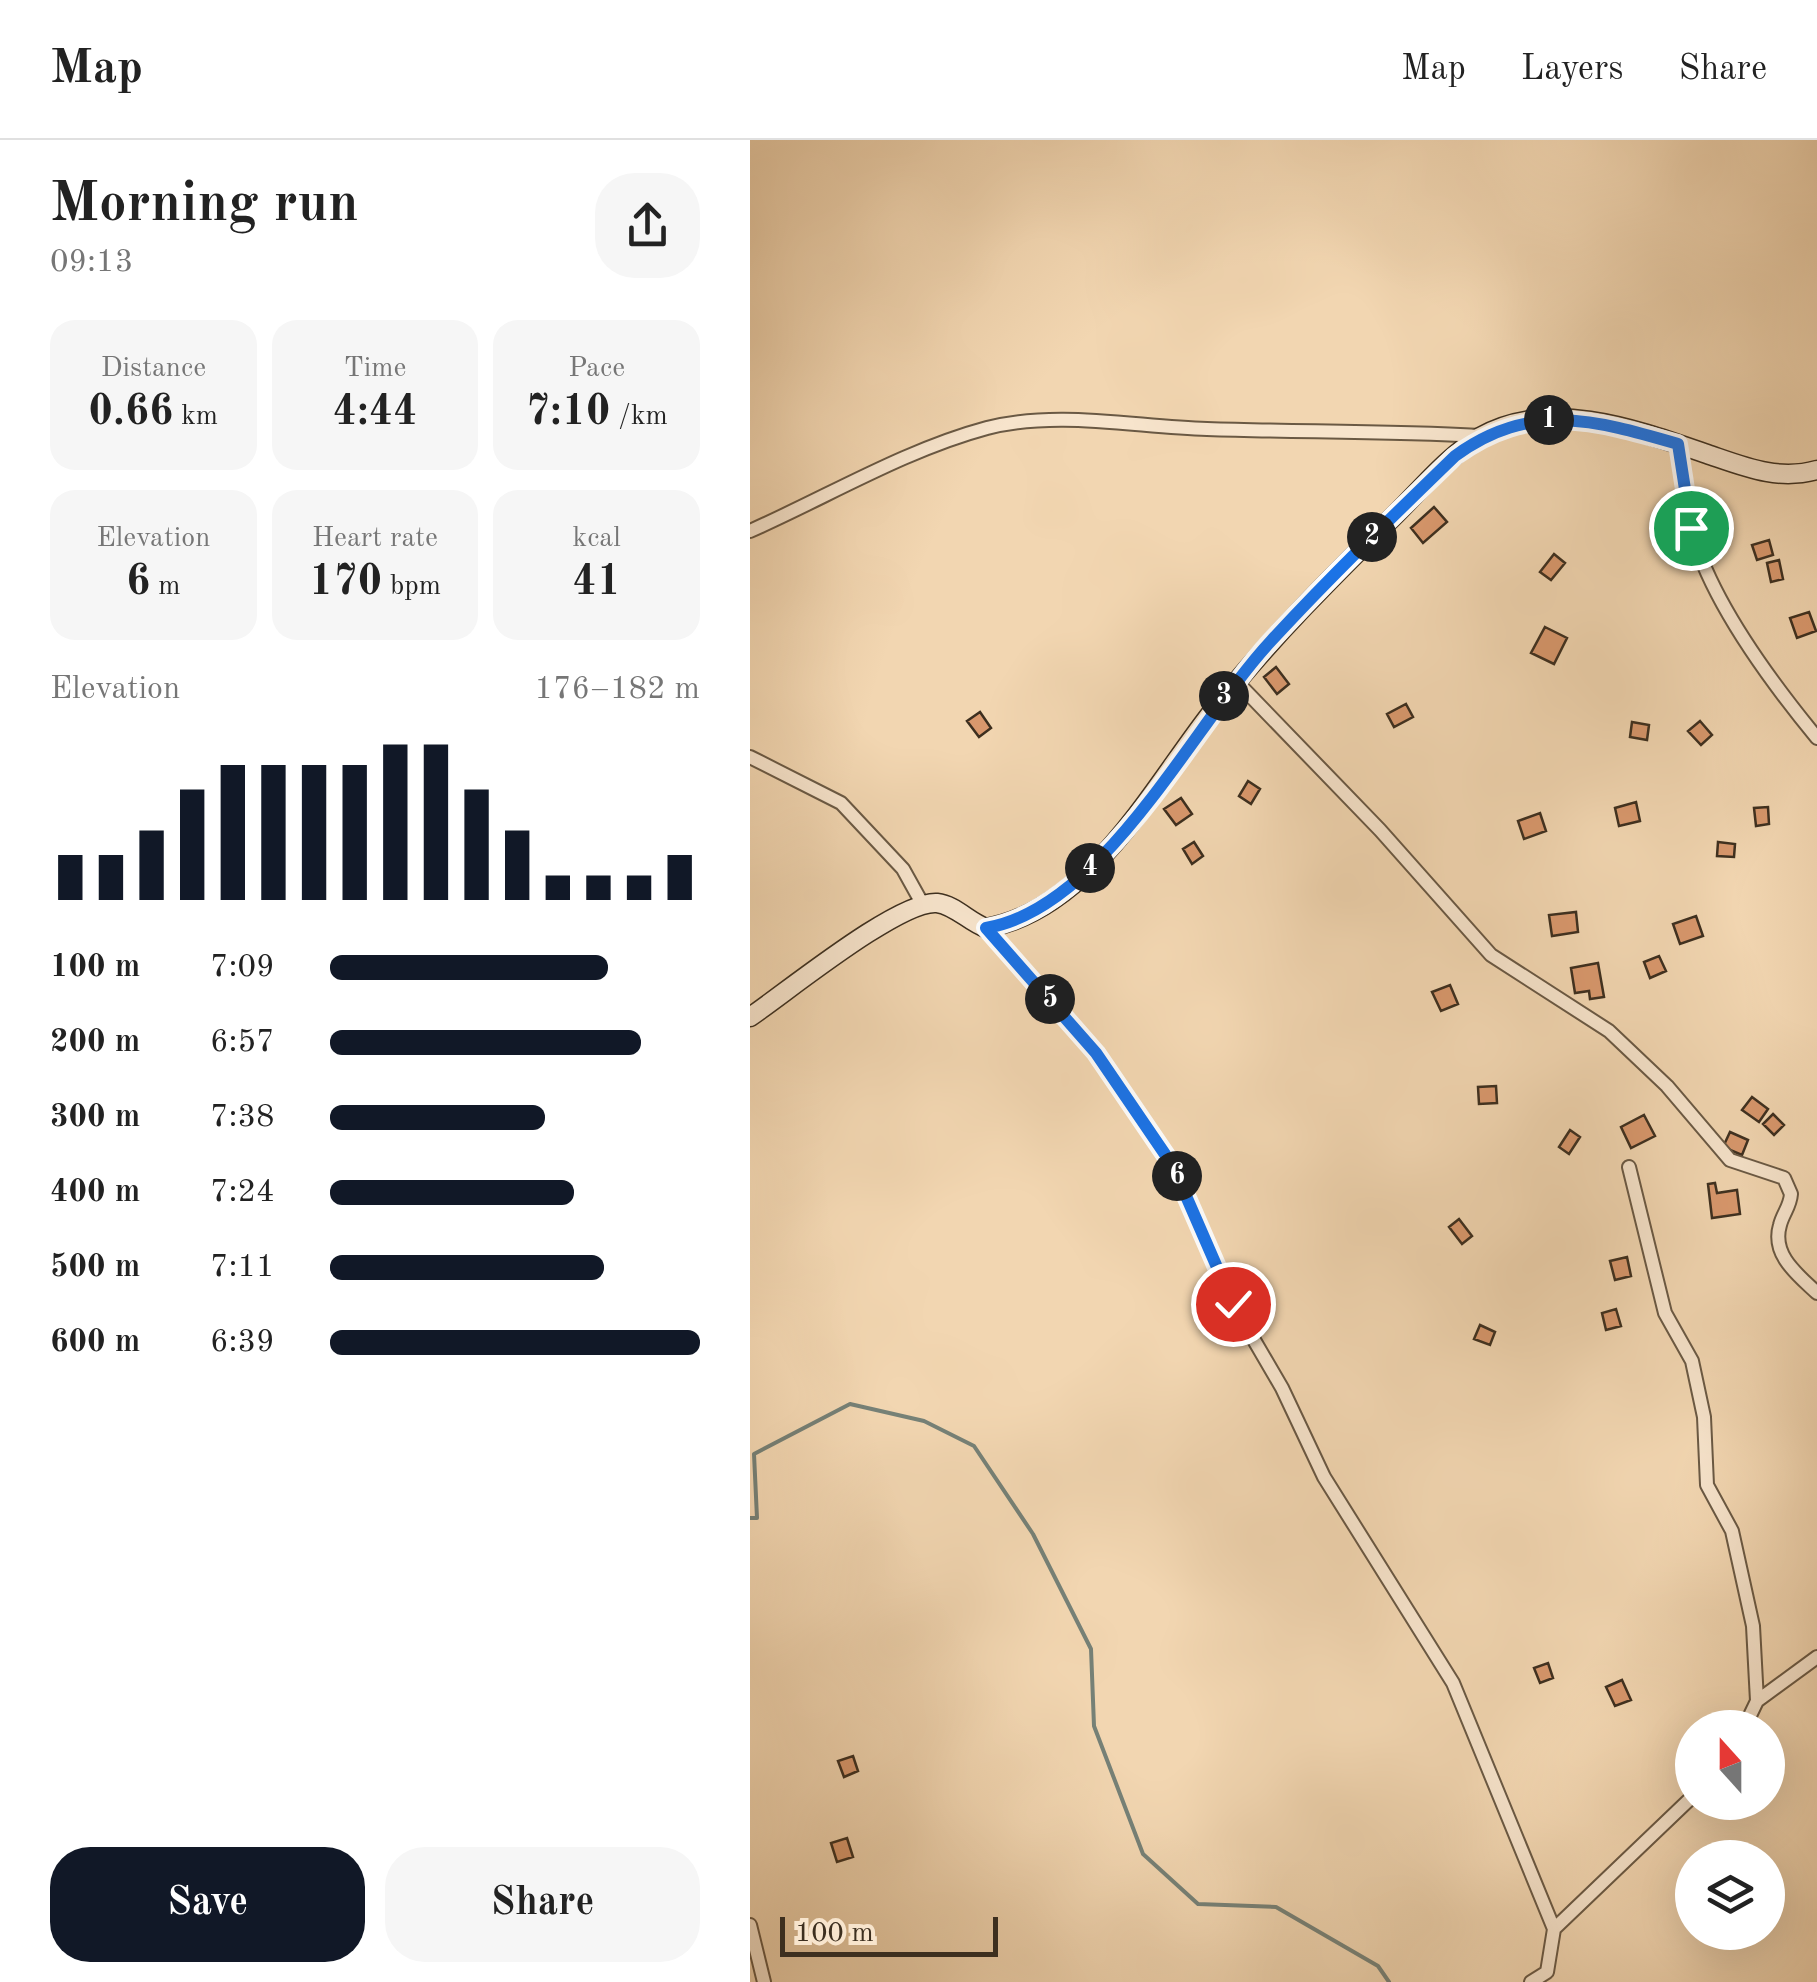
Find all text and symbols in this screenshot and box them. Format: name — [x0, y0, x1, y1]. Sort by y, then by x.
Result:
text: Map — [50, 45, 143, 93]
text: Map — [1401, 52, 1466, 87]
text: Layers — [1521, 52, 1624, 87]
text: Share — [1679, 52, 1767, 87]
button: share — [595, 173, 700, 278]
text: Morning run — [50, 178, 359, 233]
text: 09:13 — [50, 247, 133, 279]
text: Distance — [101, 355, 206, 383]
text: Time — [344, 355, 406, 383]
text: Pace — [568, 355, 625, 383]
text: 0.66 — [89, 392, 173, 434]
text: 4:44 — [333, 392, 417, 434]
text: 7:10 — [526, 392, 610, 434]
pin: 1 — [1524, 395, 1574, 445]
text: km — [173, 403, 218, 431]
text: /km — [610, 403, 668, 431]
text: 1 — [1541, 406, 1557, 434]
pin — [1649, 486, 1734, 571]
icon: arrive — [1664, 501, 1719, 556]
pin: 2 — [1347, 512, 1397, 562]
text: 2 — [1364, 523, 1380, 551]
text: Elevation — [96, 525, 210, 553]
text: Heart rate — [312, 525, 438, 553]
text: kcal — [573, 525, 621, 553]
text: 6 — [126, 562, 150, 604]
text: 170 — [309, 562, 382, 604]
text: 41 — [572, 562, 621, 604]
text: m — [150, 573, 181, 601]
text: bpm — [382, 573, 441, 601]
pin: 3 — [1199, 671, 1249, 721]
text: Elevation — [50, 674, 180, 706]
text: 176–182 m — [534, 674, 700, 706]
text: 3 — [1216, 682, 1232, 710]
pin: 4 — [1065, 843, 1115, 893]
text: 4 — [1082, 854, 1098, 882]
text: 100 m — [50, 952, 140, 984]
text: 7:09 — [210, 952, 275, 984]
pin: 5 — [1025, 974, 1075, 1024]
text: 5 — [1042, 985, 1058, 1013]
text: 200 m — [50, 1027, 140, 1059]
text: 6:57 — [210, 1027, 275, 1059]
text: 300 m — [50, 1102, 140, 1134]
text: 7:38 — [210, 1102, 275, 1134]
pin: 6 — [1152, 1151, 1202, 1201]
text: 6 — [1169, 1162, 1185, 1190]
text: 400 m — [50, 1177, 140, 1209]
text: 7:24 — [210, 1177, 275, 1209]
text: 500 m — [50, 1252, 140, 1284]
text: 7:11 — [210, 1252, 275, 1284]
pin — [1191, 1262, 1276, 1347]
icon: check — [1206, 1277, 1261, 1332]
text: 600 m — [50, 1327, 140, 1359]
text: 6:39 — [210, 1327, 275, 1359]
north arrow — [1675, 1710, 1785, 1820]
map controls — [1675, 1710, 1785, 1950]
button: layers — [1675, 1840, 1785, 1950]
button: Save — [50, 1847, 365, 1962]
button: Share — [385, 1847, 700, 1962]
scale bar — [780, 1912, 998, 1956]
text: 100 m — [795, 1920, 874, 1948]

